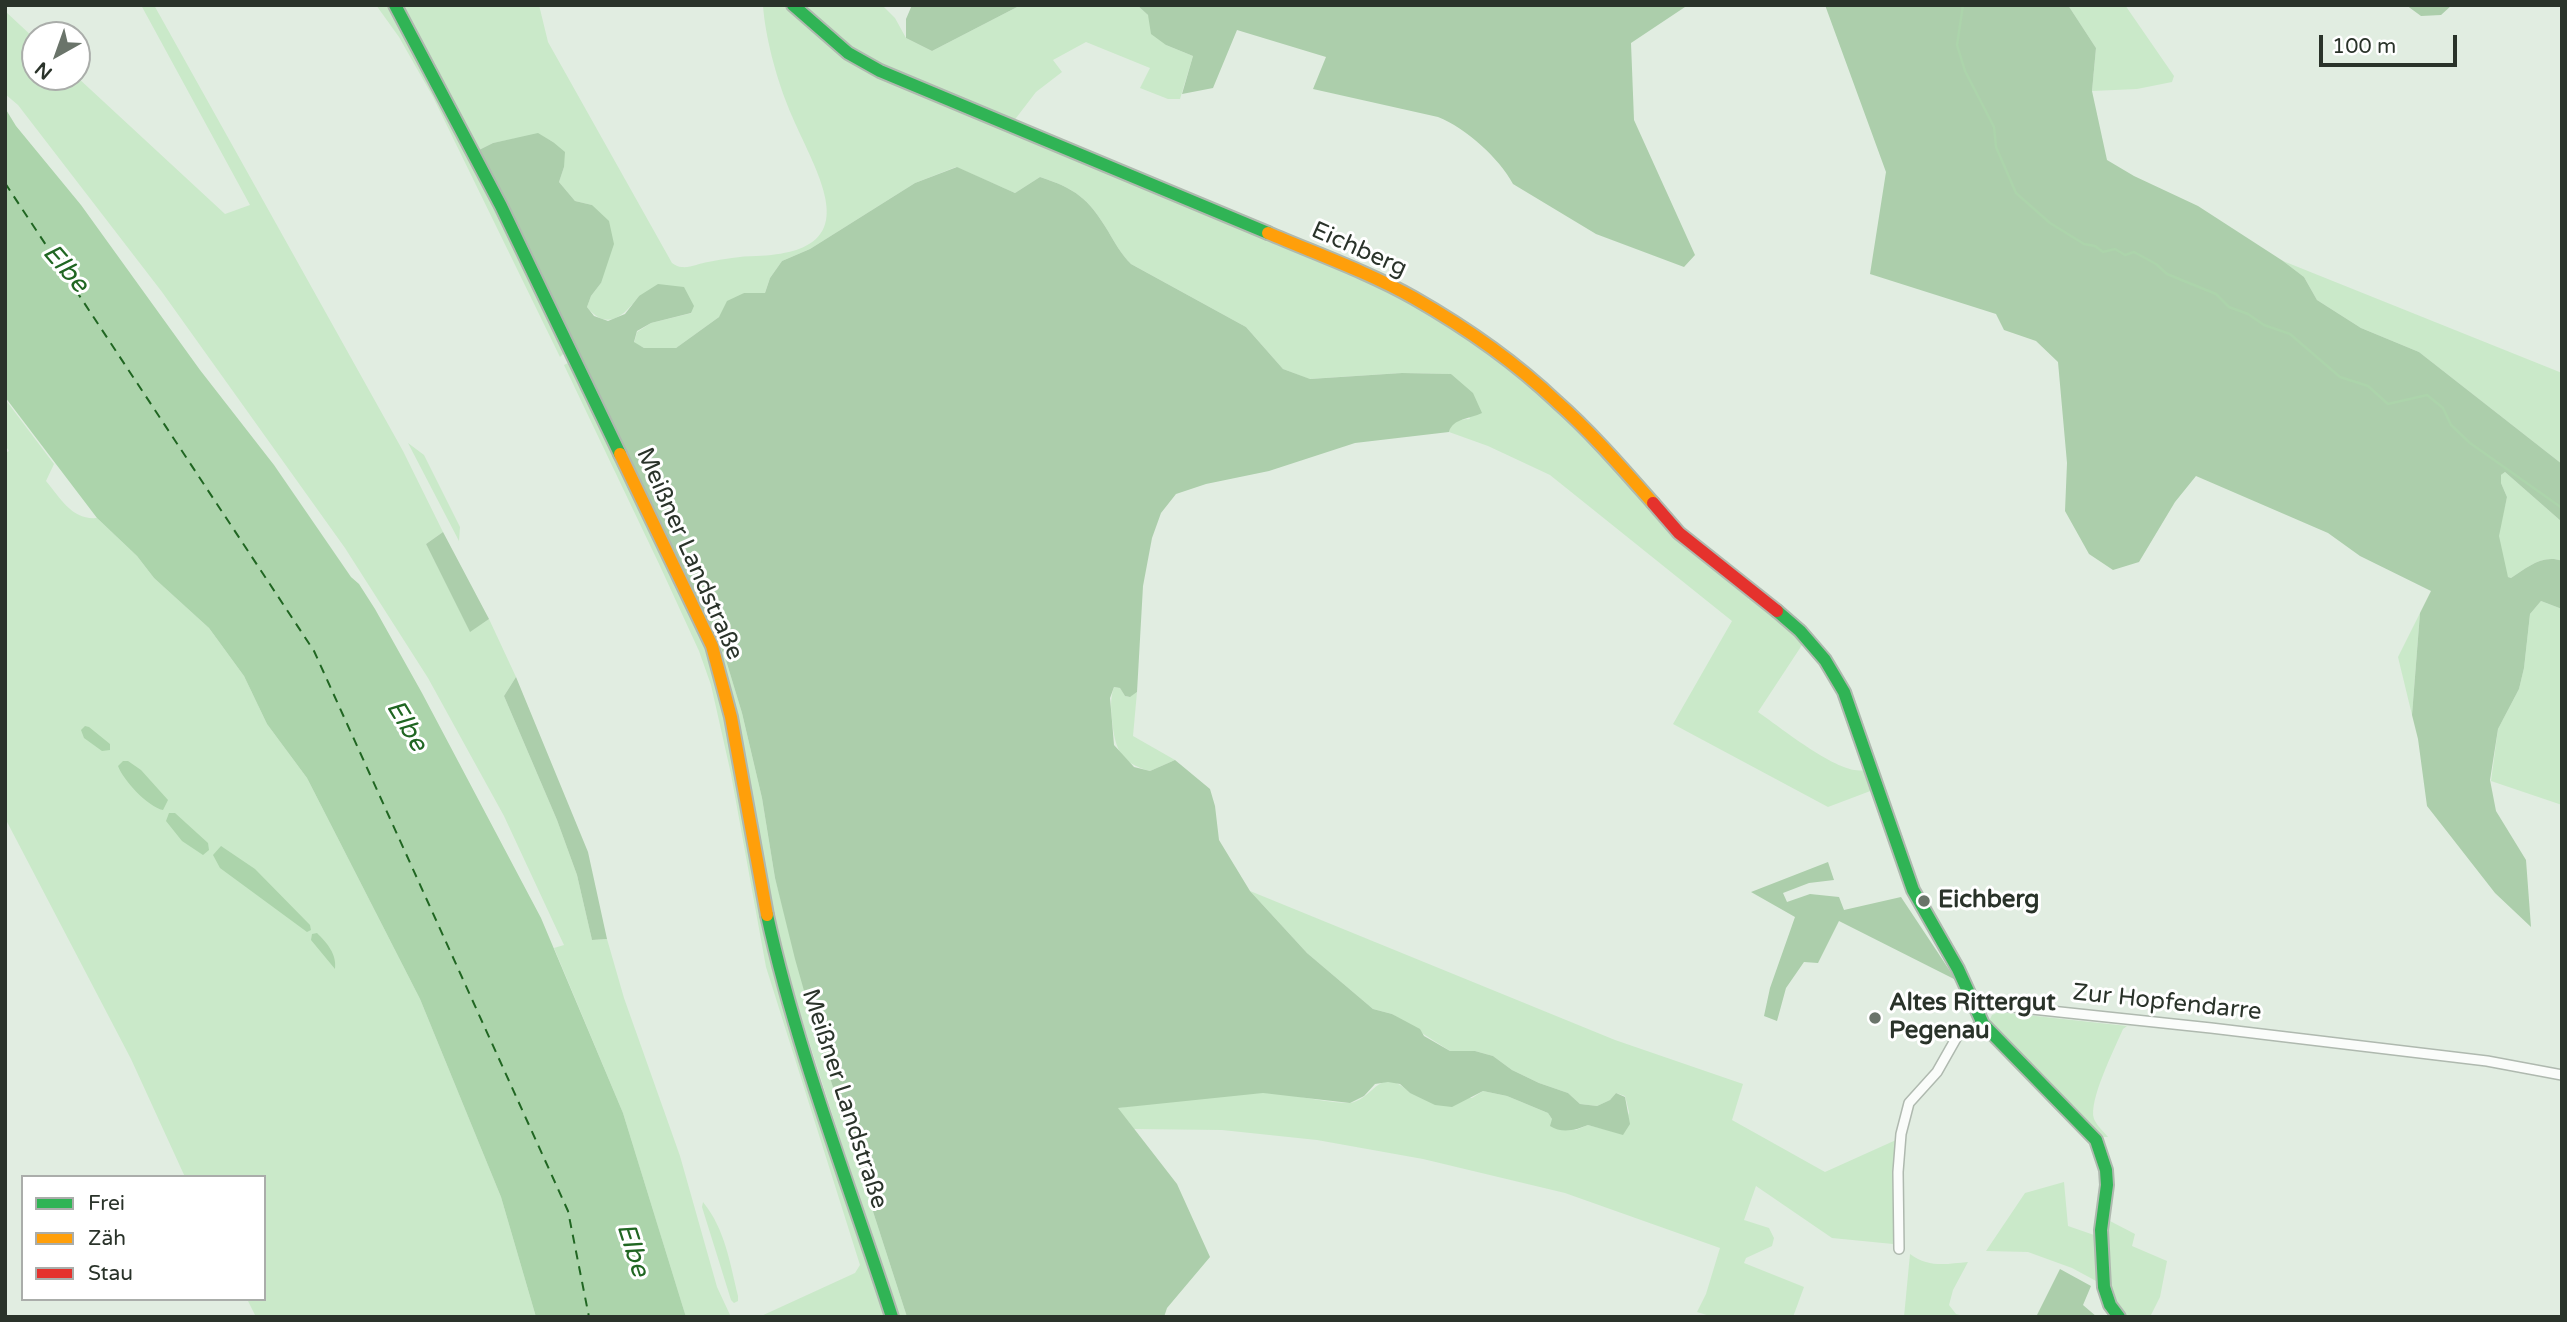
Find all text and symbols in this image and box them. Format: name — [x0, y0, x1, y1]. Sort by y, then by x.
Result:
north arrow — [21, 21, 91, 91]
scale bar — [2322, 21, 2460, 65]
text: 100 m — [2332, 34, 2396, 59]
text: N — [31, 57, 57, 84]
street label: Eichberg — [1307, 216, 1411, 284]
water label: Elbe — [35, 238, 95, 300]
street label: Meißner Landstraße — [629, 443, 749, 665]
water label: Elbe — [379, 695, 433, 757]
place label: Eichberg — [1938, 887, 2039, 915]
marker: Eichberg — [1916, 893, 1932, 909]
street label: Zur Hopfendarre — [2071, 979, 2263, 1027]
street label: Meißner Landstraße — [795, 986, 893, 1212]
place label: Altes Rittergut Pegenau — [1889, 990, 2056, 1046]
marker: Altes Rittergut Pegenau — [1867, 1010, 1883, 1026]
legend — [21, 1175, 266, 1301]
text: Frei — [88, 1191, 125, 1216]
water label: Elbe — [609, 1219, 655, 1281]
text: Zäh — [88, 1226, 126, 1251]
text: Stau — [88, 1261, 133, 1286]

